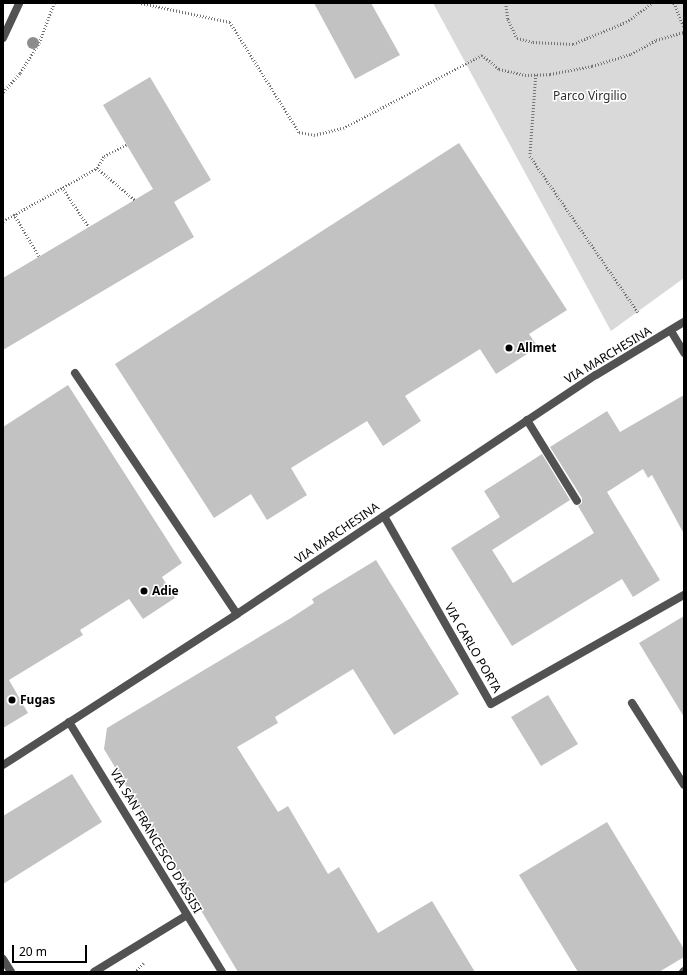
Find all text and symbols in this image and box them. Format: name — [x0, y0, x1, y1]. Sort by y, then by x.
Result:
park label: Parco Virgilio — [553, 89, 627, 103]
street label: VIA MARCHESINA — [562, 323, 654, 387]
place label: Allmet — [517, 341, 557, 355]
marker: Allmet — [504, 343, 514, 353]
street label: VIA MARCHESINA — [292, 499, 382, 567]
place label: Adie — [152, 584, 179, 598]
marker: Adie — [139, 586, 149, 596]
street label: VIA CARLO PORTA — [442, 601, 504, 695]
place label: Fugas — [20, 693, 55, 707]
marker: Fugas — [7, 695, 17, 705]
street label: VIA SAN FRANCESCO D'ASSISI — [107, 766, 205, 916]
scale bar — [14, 937, 89, 963]
text: 20 m — [19, 943, 47, 960]

